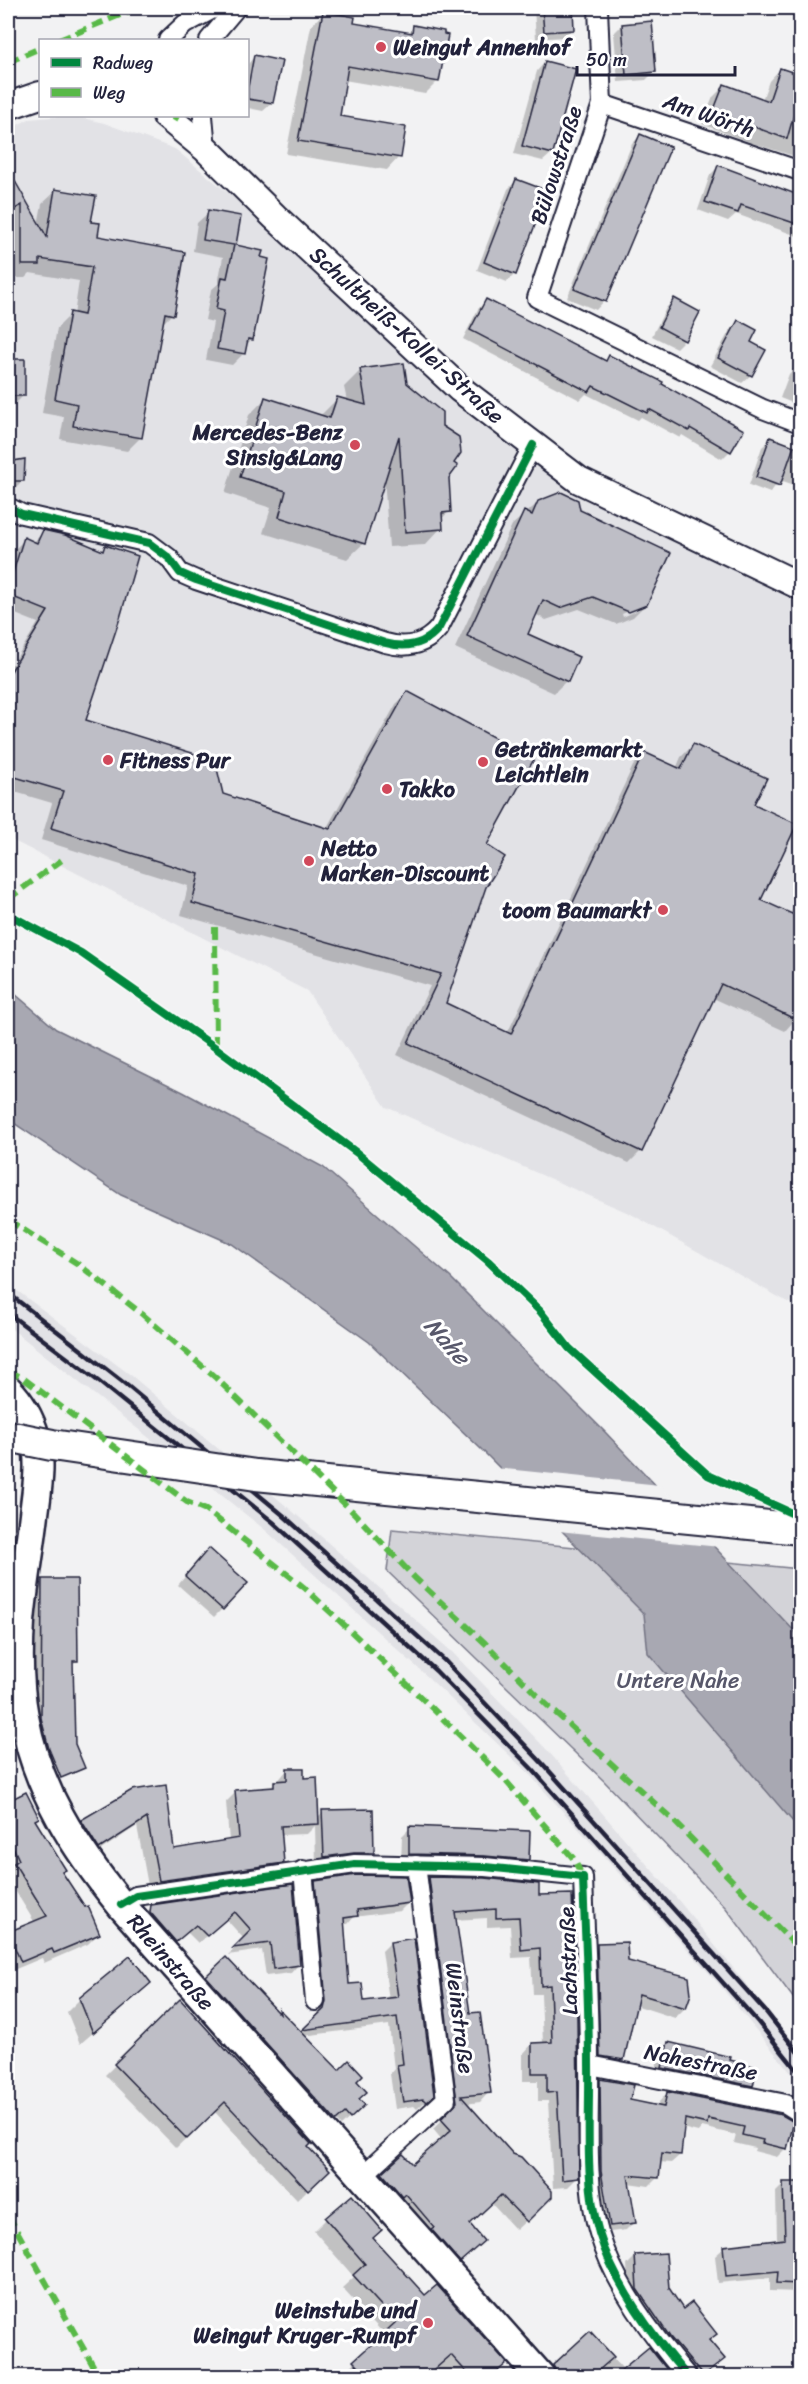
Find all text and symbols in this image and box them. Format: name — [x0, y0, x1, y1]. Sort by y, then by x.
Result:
place label: Weingut Annenhof — [393, 28, 574, 67]
legend — [39, 39, 249, 117]
scale bar — [577, 39, 734, 77]
marker: Weingut Annenhof — [374, 40, 388, 54]
text: 50 m — [586, 44, 627, 76]
text: Radweg — [93, 47, 153, 79]
text: Weg — [93, 77, 125, 109]
street label: Am Wörth — [657, 81, 760, 149]
street label: Bülowstraße — [518, 100, 594, 229]
street label: Schultheiß-Kollei-Straße — [300, 236, 514, 434]
place label: Mercedes-Benz Sinsig&Lang — [191, 413, 344, 477]
marker: Mercedes-Benz Sinsig&Lang — [348, 438, 362, 452]
place label: Getränkemarkt Leichtlein — [494, 730, 643, 794]
place label: Fitness Pur — [119, 741, 232, 780]
marker: Fitness Pur — [101, 753, 115, 767]
marker: Getränkemarkt Leichtlein — [476, 755, 490, 769]
place label: Takko — [399, 770, 456, 809]
marker: Takko — [380, 782, 394, 796]
place label: Netto Marken-Discount — [320, 829, 489, 893]
marker: Netto Marken-Discount — [302, 854, 316, 868]
place label: toom Baumarkt — [502, 891, 652, 930]
marker: toom Baumarkt — [656, 903, 670, 917]
water label: Nahe — [413, 1307, 482, 1377]
park label: Untere Nahe — [617, 1661, 739, 1700]
street label: Rheinstraße — [117, 1904, 225, 2020]
street label: Lachstraße — [547, 1906, 589, 2016]
street label: Weinstraße — [434, 1960, 486, 2076]
street label: Nahestraße — [641, 2032, 761, 2092]
place label: Weinstube und Weingut Kruger-Rumpf — [193, 2291, 418, 2355]
marker: Weinstube und Weingut Kruger-Rumpf — [421, 2316, 435, 2330]

